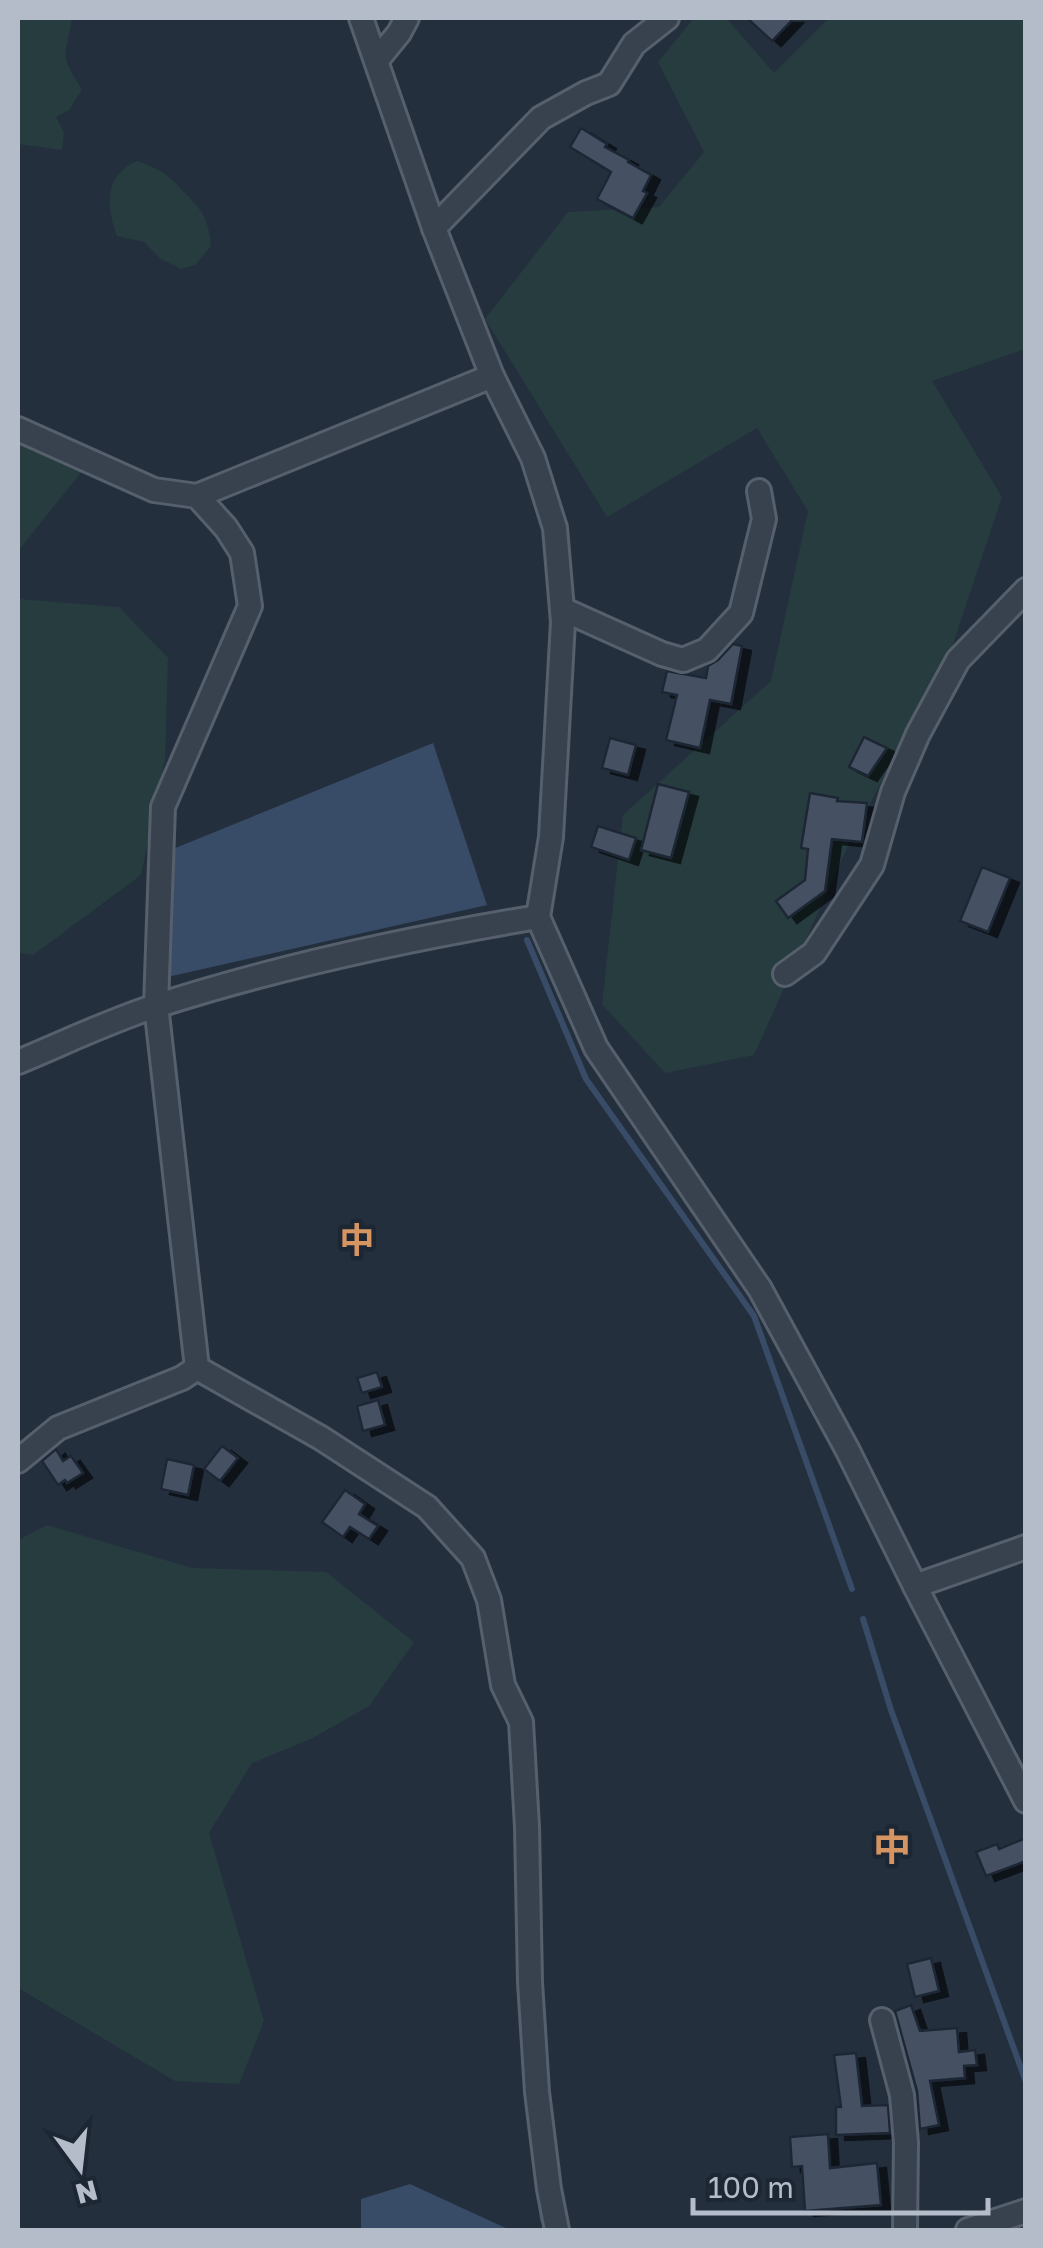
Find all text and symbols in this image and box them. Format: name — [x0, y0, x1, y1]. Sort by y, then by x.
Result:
district label: 中 — [339, 1219, 375, 1261]
district label: 中 — [873, 1824, 911, 1869]
north arrow — [30, 2118, 130, 2218]
scale bar — [693, 2153, 988, 2215]
text: 100 m — [708, 2169, 794, 2205]
text: N — [72, 2174, 101, 2211]

